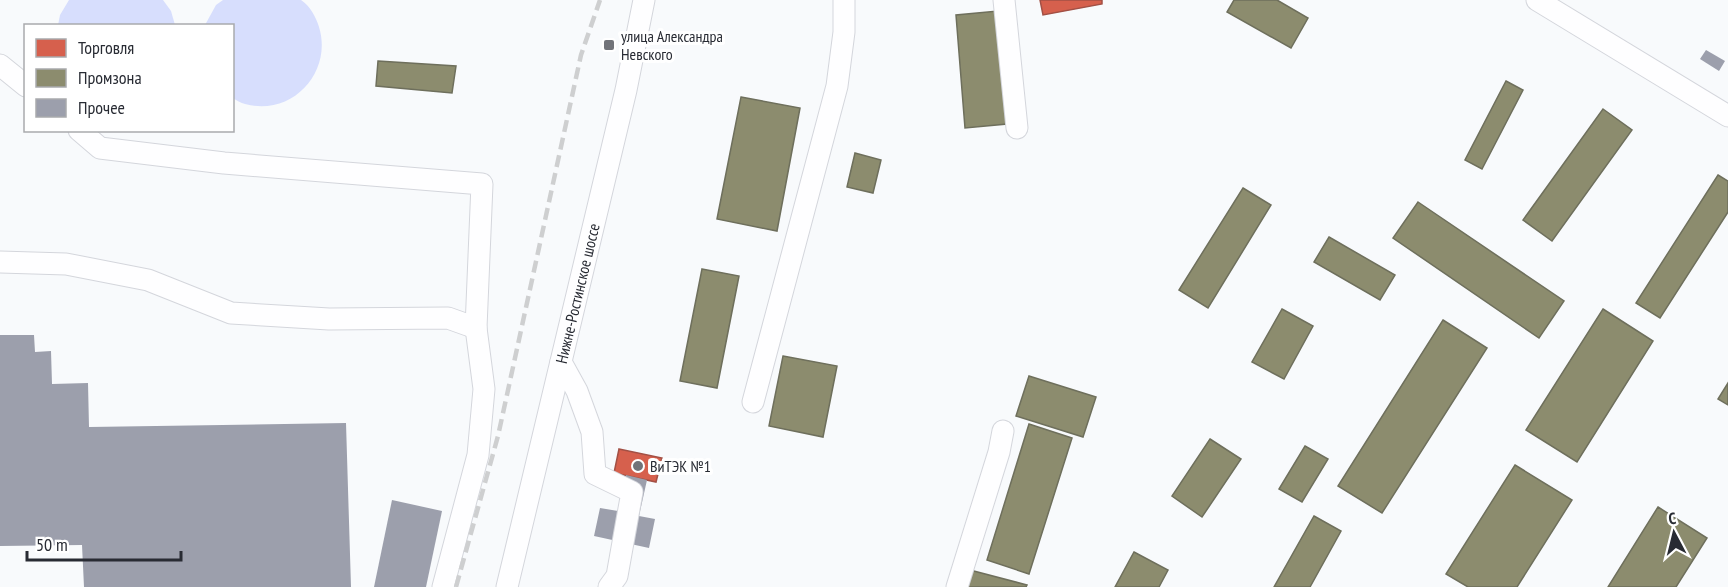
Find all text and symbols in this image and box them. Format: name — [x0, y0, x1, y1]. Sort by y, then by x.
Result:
legend — [24, 24, 234, 132]
place label: улица Александра Невского — [621, 26, 723, 64]
text: Торговля — [78, 36, 134, 59]
marker: улица Александра Невского — [602, 38, 616, 52]
text: Промзона — [78, 66, 142, 89]
text: Прочее — [78, 96, 125, 119]
street label: Нижне-Ростинское шоссе — [551, 221, 604, 365]
place label: ВиТЭК №1 — [650, 456, 711, 476]
marker: ВиТЭК №1 — [631, 459, 645, 473]
north arrow — [1644, 503, 1704, 563]
text: С — [1667, 508, 1678, 528]
scale bar — [27, 524, 182, 562]
text: 50 m — [36, 533, 68, 556]

